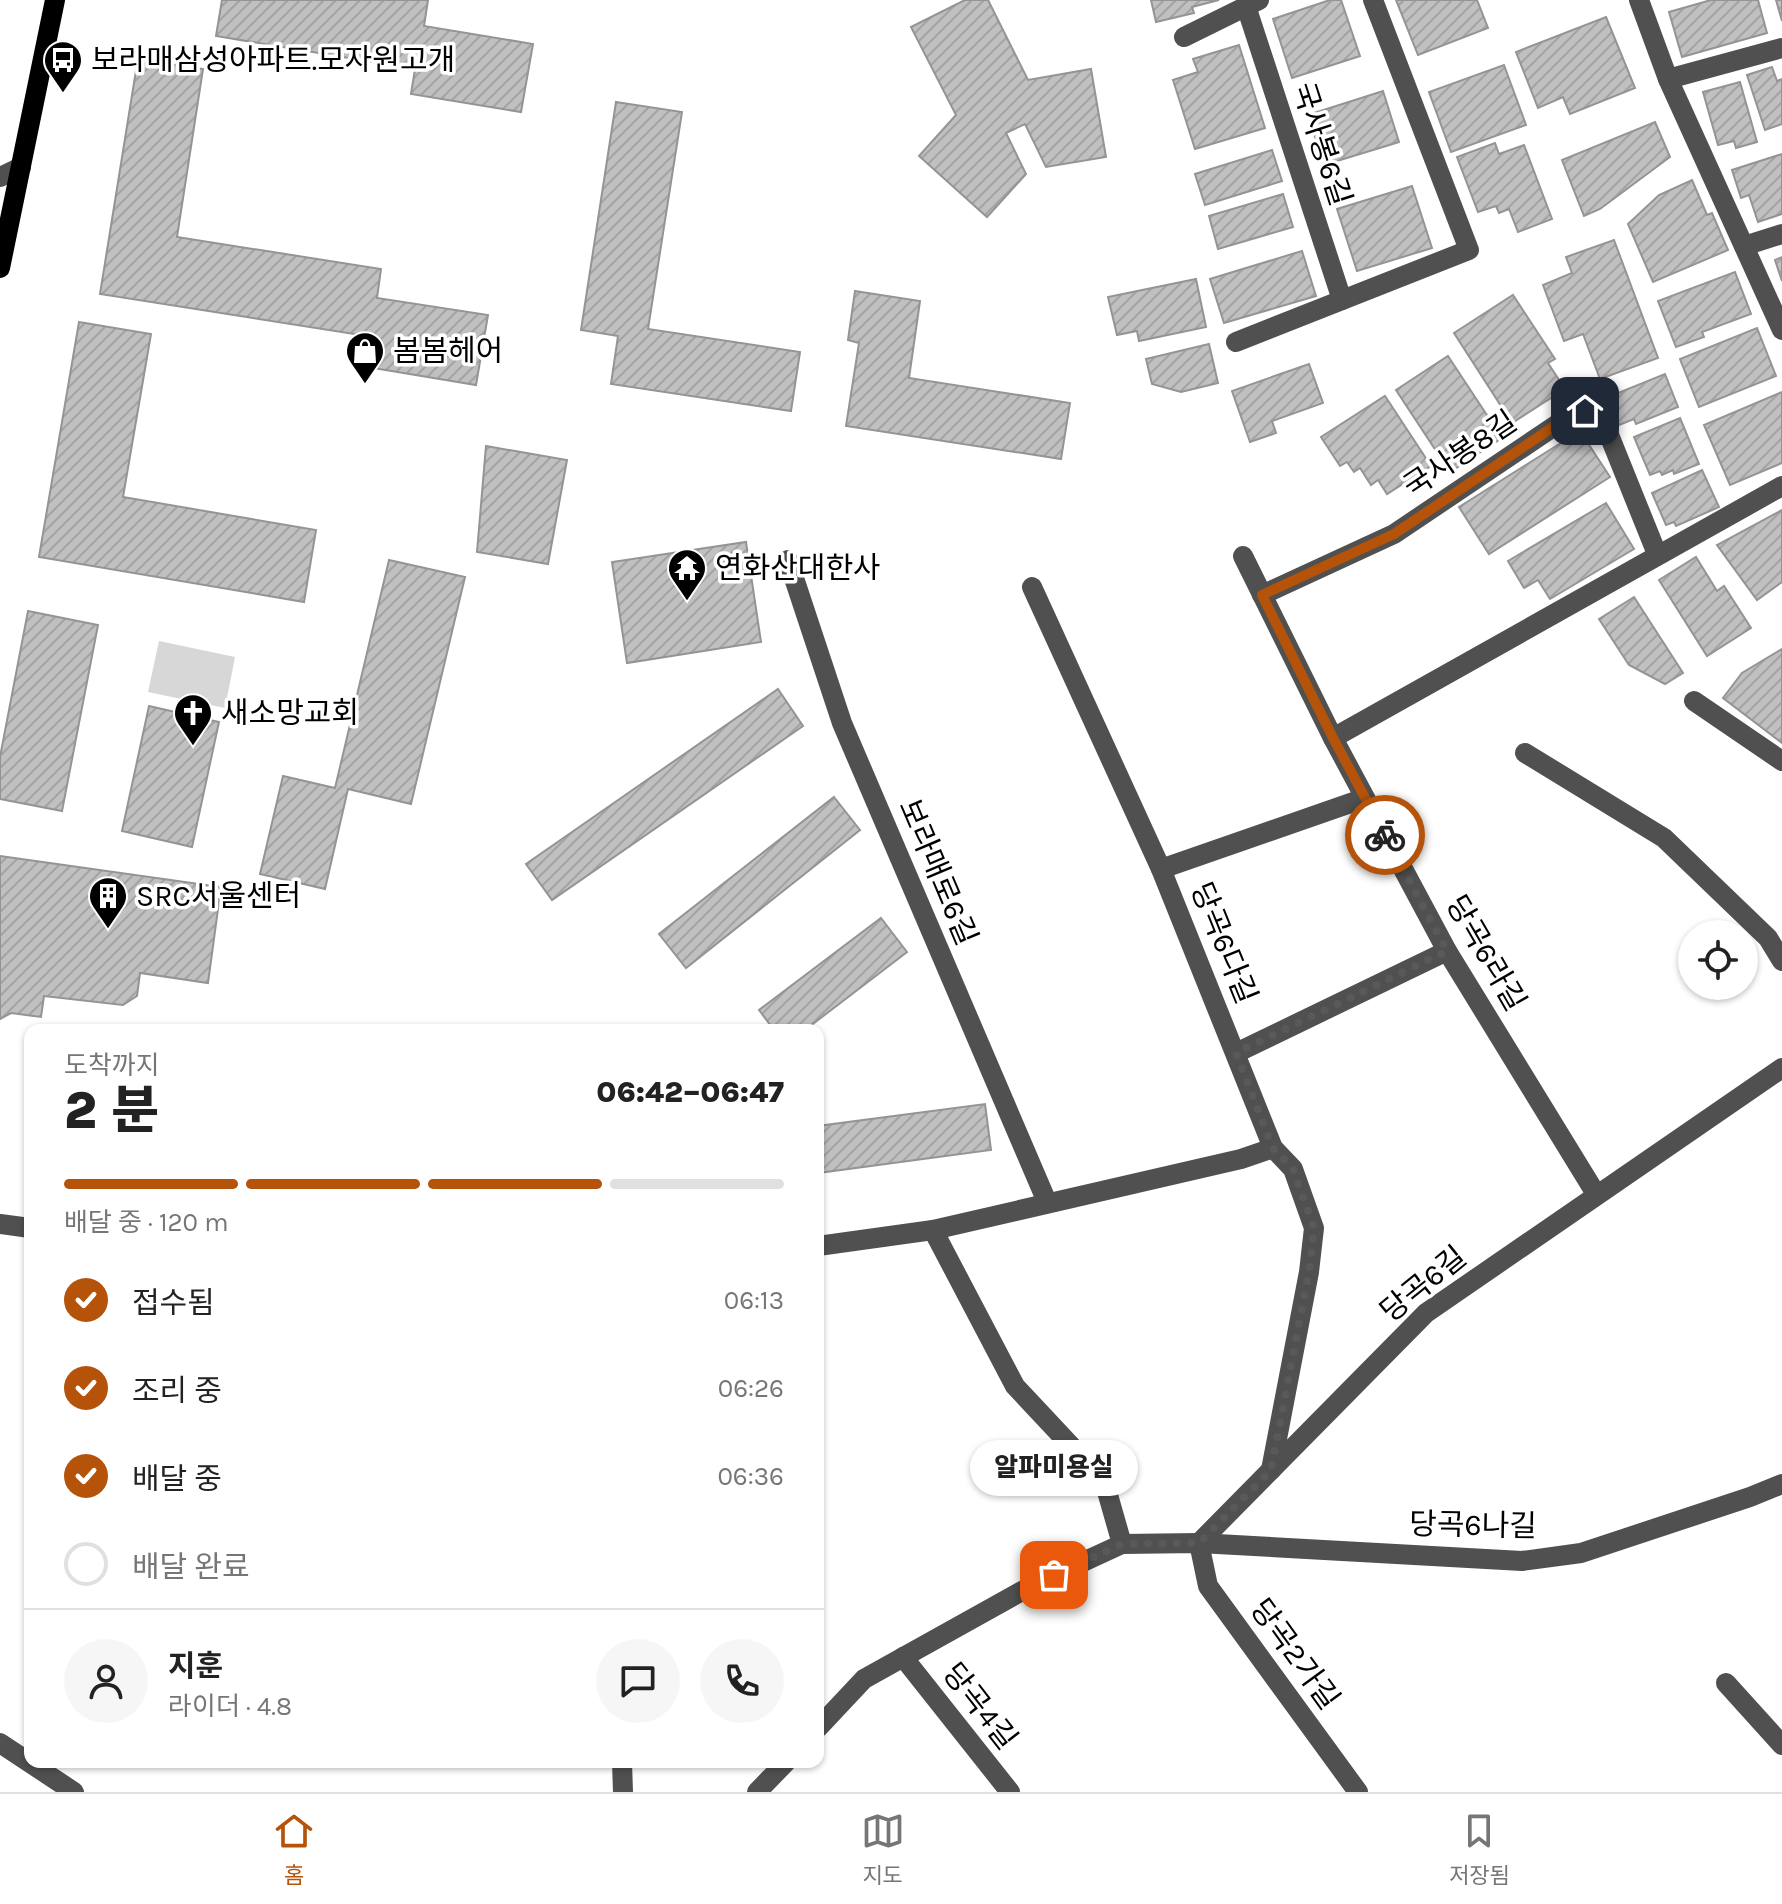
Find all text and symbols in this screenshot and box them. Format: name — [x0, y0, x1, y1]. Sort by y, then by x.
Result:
bus stop icon: 보라매삼성아파트.모자원고개 — [42, 39, 84, 94]
place label: 보라매삼성아파트.모자원고개 — [91, 42, 455, 78]
street label: 국사봉6길 — [1285, 78, 1359, 210]
shop icon: 봄봄헤어 — [344, 330, 386, 385]
place label: 봄봄헤어 — [393, 333, 503, 369]
pin — [1551, 377, 1619, 445]
icon: home — [1563, 389, 1607, 433]
street label: 국사봉8길 — [1397, 403, 1523, 505]
temple icon: 연화산대한사 — [666, 547, 708, 602]
place label: 연화산대한사 — [715, 550, 881, 586]
church icon: 새소망교회 — [172, 692, 214, 747]
place label: 새소망교회 — [221, 695, 359, 731]
street label: 보라매로6길 — [891, 794, 985, 950]
courier — [1345, 795, 1425, 875]
icon: bike — [1363, 813, 1407, 857]
building icon: SRC서울센터 — [87, 875, 129, 930]
street label: 당곡6다길 — [1183, 877, 1265, 1009]
place label: SRC서울센터 — [136, 878, 301, 914]
street label: 당곡6라길 — [1439, 889, 1533, 1017]
map controls — [1678, 920, 1758, 1000]
button: locate — [1678, 920, 1758, 1000]
text: 도착까지 — [64, 1050, 160, 1081]
text: 06:42–06:47 — [596, 1074, 784, 1110]
text: 2 분 — [64, 1080, 159, 1141]
text: 배달 중 · 120 m — [64, 1207, 229, 1238]
street label: 당곡6길 — [1373, 1239, 1473, 1329]
icon: check — [64, 1278, 108, 1322]
text: 접수됨 — [132, 1285, 215, 1321]
text: 06:13 — [724, 1285, 784, 1316]
icon: check — [64, 1366, 108, 1410]
text: 조리 중 — [132, 1373, 222, 1409]
text: 06:26 — [718, 1373, 784, 1404]
callout: 알파미용실 — [970, 1439, 1138, 1495]
text: 알파미용실 — [994, 1452, 1114, 1483]
icon: check — [64, 1454, 108, 1498]
text: 배달 중 — [132, 1461, 222, 1497]
text: 06:36 — [717, 1461, 784, 1492]
street label: 당곡6나길 — [1409, 1506, 1537, 1544]
pin — [1020, 1541, 1088, 1609]
text: 배달 완료 — [132, 1549, 250, 1585]
icon: bag — [1032, 1553, 1076, 1597]
street label: 당곡2가길 — [1243, 1592, 1347, 1716]
button: person — [64, 1639, 148, 1723]
button: chat — [596, 1639, 680, 1723]
button: phone — [700, 1639, 784, 1723]
text: 지훈 — [168, 1648, 223, 1684]
street label: 당곡4길 — [935, 1656, 1025, 1756]
text: 라이더 · 4.8 — [168, 1691, 292, 1722]
tab: 홈 — [272, 1809, 316, 1889]
tab: 지도 — [861, 1809, 905, 1889]
tab: 저장됨 — [1449, 1809, 1510, 1889]

